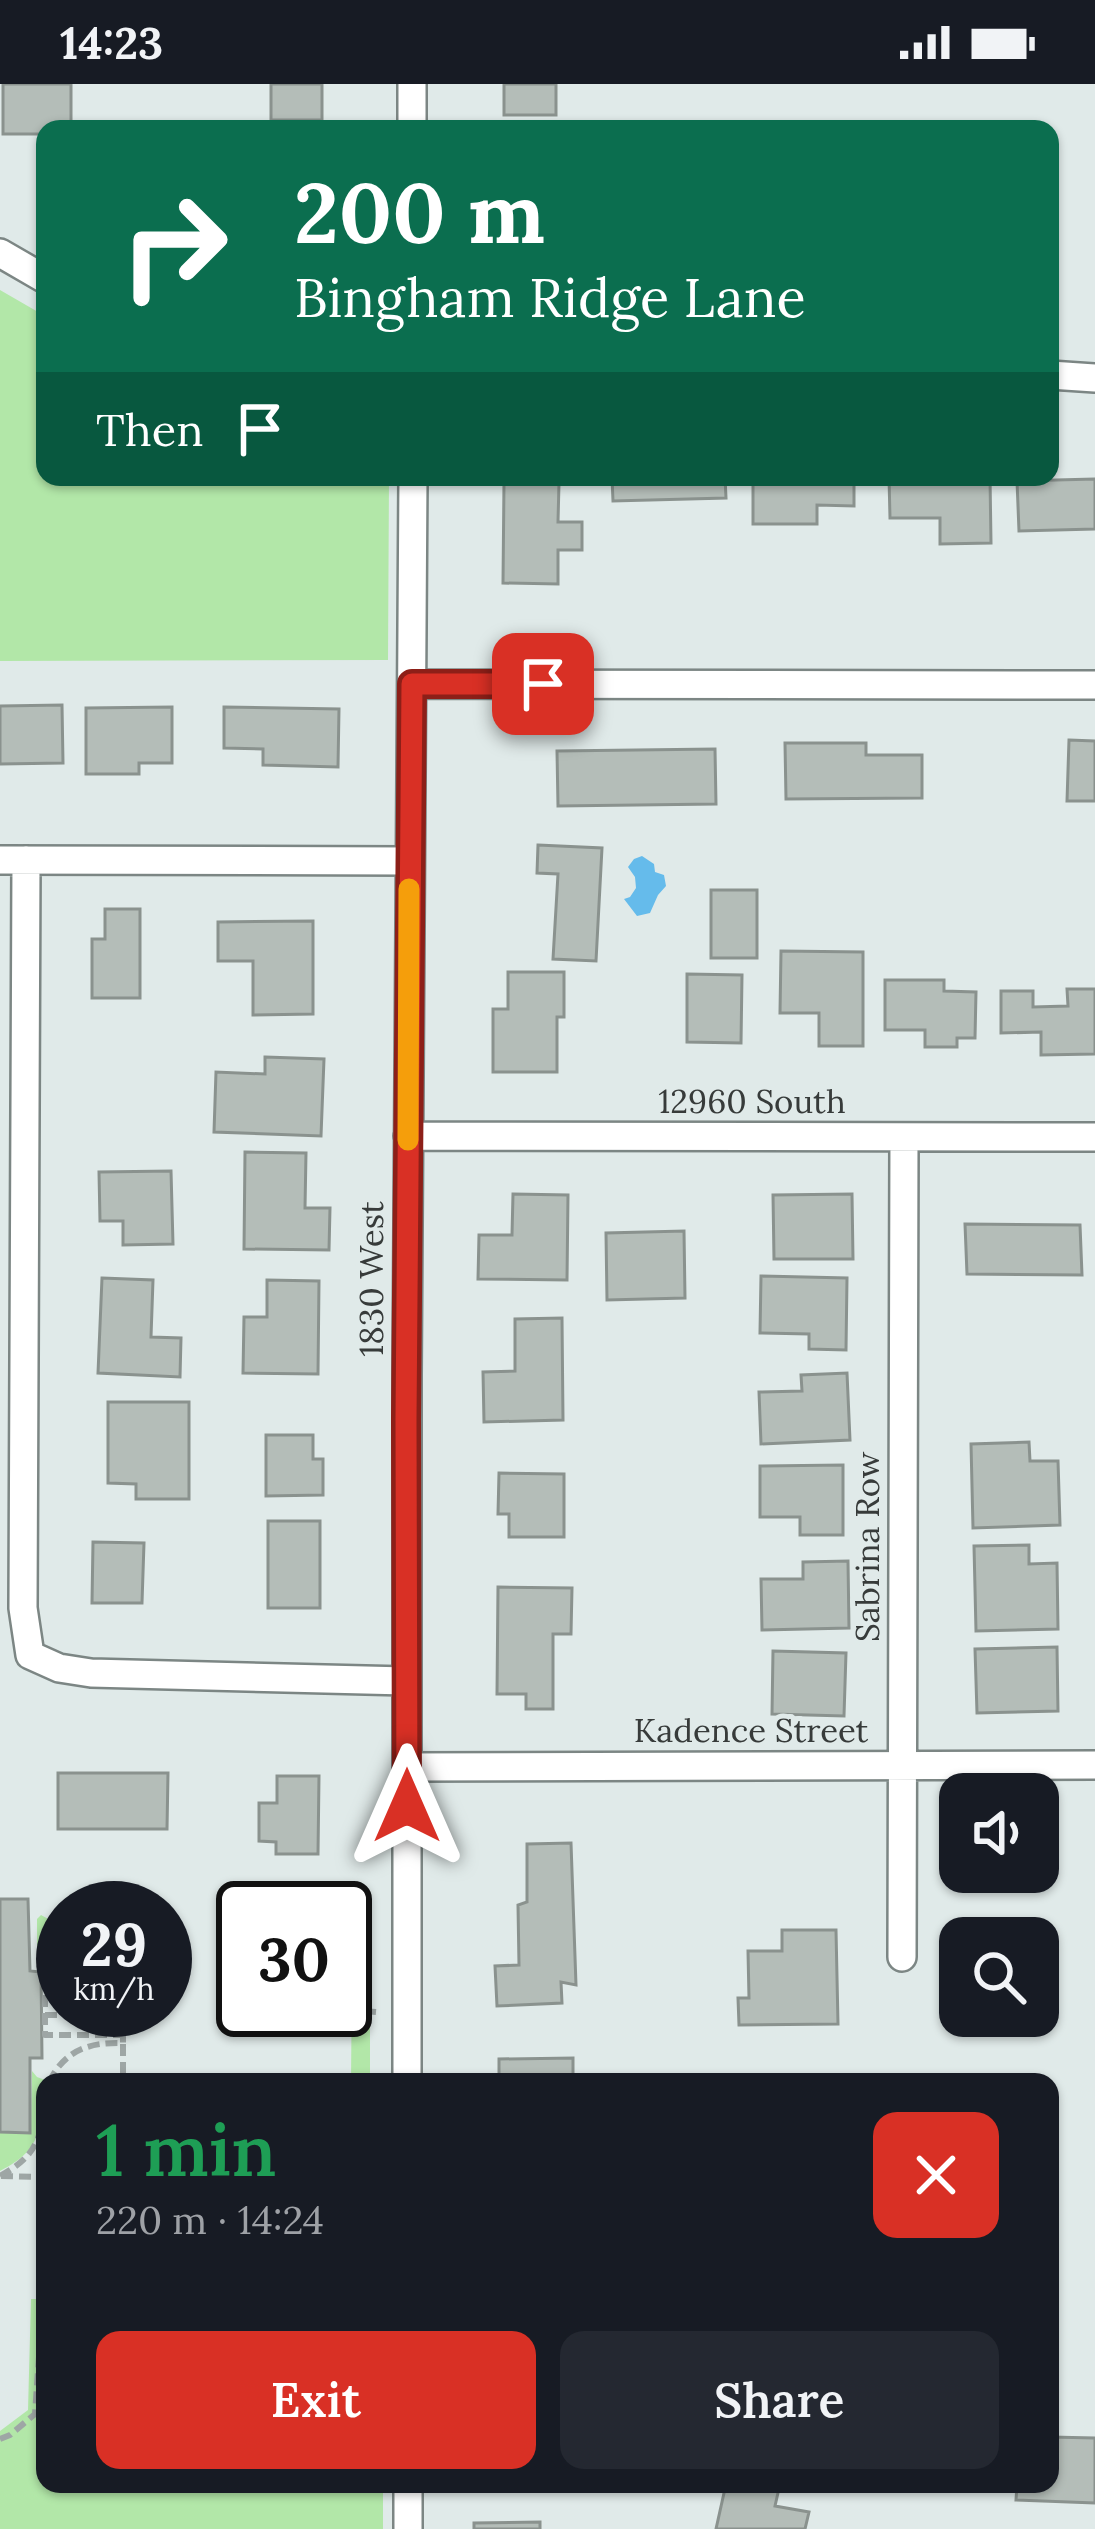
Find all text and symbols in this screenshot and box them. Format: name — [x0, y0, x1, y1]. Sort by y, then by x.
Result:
text: 14:23 — [60, 14, 163, 71]
text: 200 m — [294, 158, 545, 266]
icon: right — [96, 168, 252, 324]
text: Bingham Ridge Lane — [294, 263, 806, 332]
icon: arrive — [227, 396, 293, 462]
text: Then — [96, 401, 203, 458]
pin — [492, 633, 594, 735]
icon: arrive — [510, 651, 576, 717]
street label: 12960 South — [658, 1080, 846, 1122]
street label: 1830 West — [350, 1201, 392, 1357]
street label: Sabrina Row — [846, 1451, 888, 1642]
street label: Kadence Street — [634, 1709, 869, 1751]
position arrow — [344, 1743, 470, 1869]
map controls — [939, 1773, 1059, 2037]
button: sound — [939, 1773, 1059, 1893]
speed limit sign: 30 — [216, 1881, 372, 2037]
text: 29 — [81, 1906, 147, 1982]
button: search — [939, 1917, 1059, 2037]
text: km/h — [73, 1970, 155, 2008]
text: 1 min — [96, 2104, 276, 2196]
button: close — [873, 2112, 999, 2238]
text: 220 m · 14:24 — [96, 2195, 324, 2245]
button: Exit — [96, 2331, 536, 2469]
button: Share — [560, 2331, 999, 2469]

